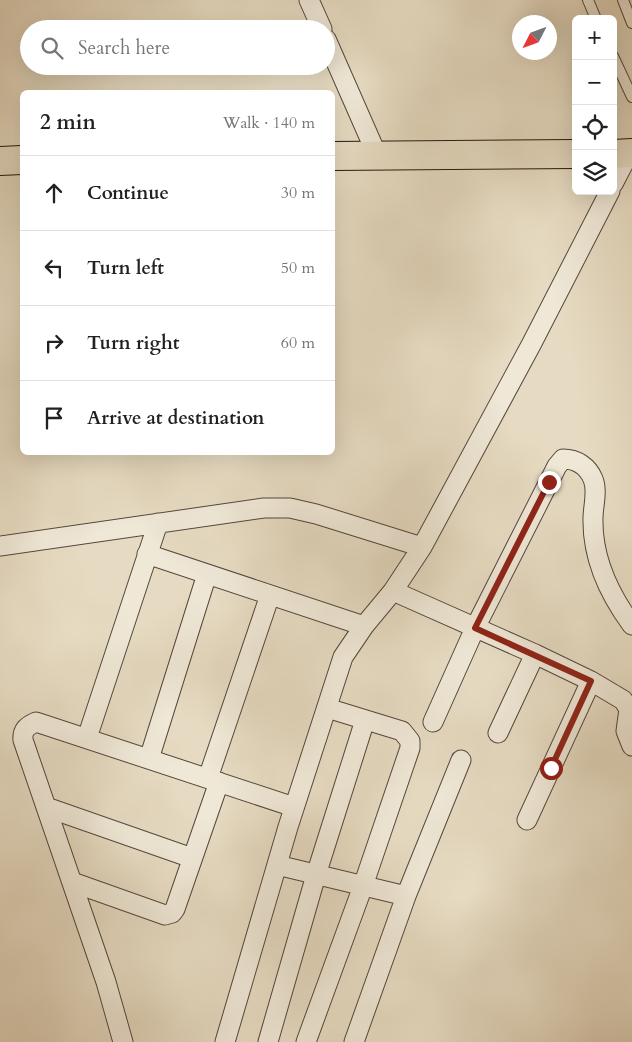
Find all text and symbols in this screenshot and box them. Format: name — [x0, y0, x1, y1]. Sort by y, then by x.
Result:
north arrow — [512, 15, 557, 60]
map controls — [572, 15, 617, 195]
button: + — [572, 15, 617, 60]
search box — [20, 20, 335, 75]
icon: search — [38, 34, 66, 62]
text: Search here — [78, 35, 170, 61]
button: − — [572, 60, 617, 105]
button: locate — [572, 105, 617, 150]
text: 2 min — [40, 108, 96, 137]
text: Walk · 140 m — [223, 112, 315, 134]
button: layers — [572, 150, 617, 195]
icon: ahead — [40, 179, 68, 207]
text: Continue — [87, 180, 169, 206]
text: 30 m — [281, 182, 315, 204]
icon: left — [40, 254, 68, 282]
text: Turn left — [87, 255, 164, 281]
text: 50 m — [281, 257, 315, 279]
icon: right — [40, 329, 68, 357]
text: Turn right — [87, 330, 179, 356]
text: 60 m — [281, 332, 315, 354]
icon: arrive — [40, 404, 68, 432]
text: Arrive at destination — [87, 405, 264, 431]
route end — [538, 471, 561, 494]
route start — [540, 757, 563, 780]

